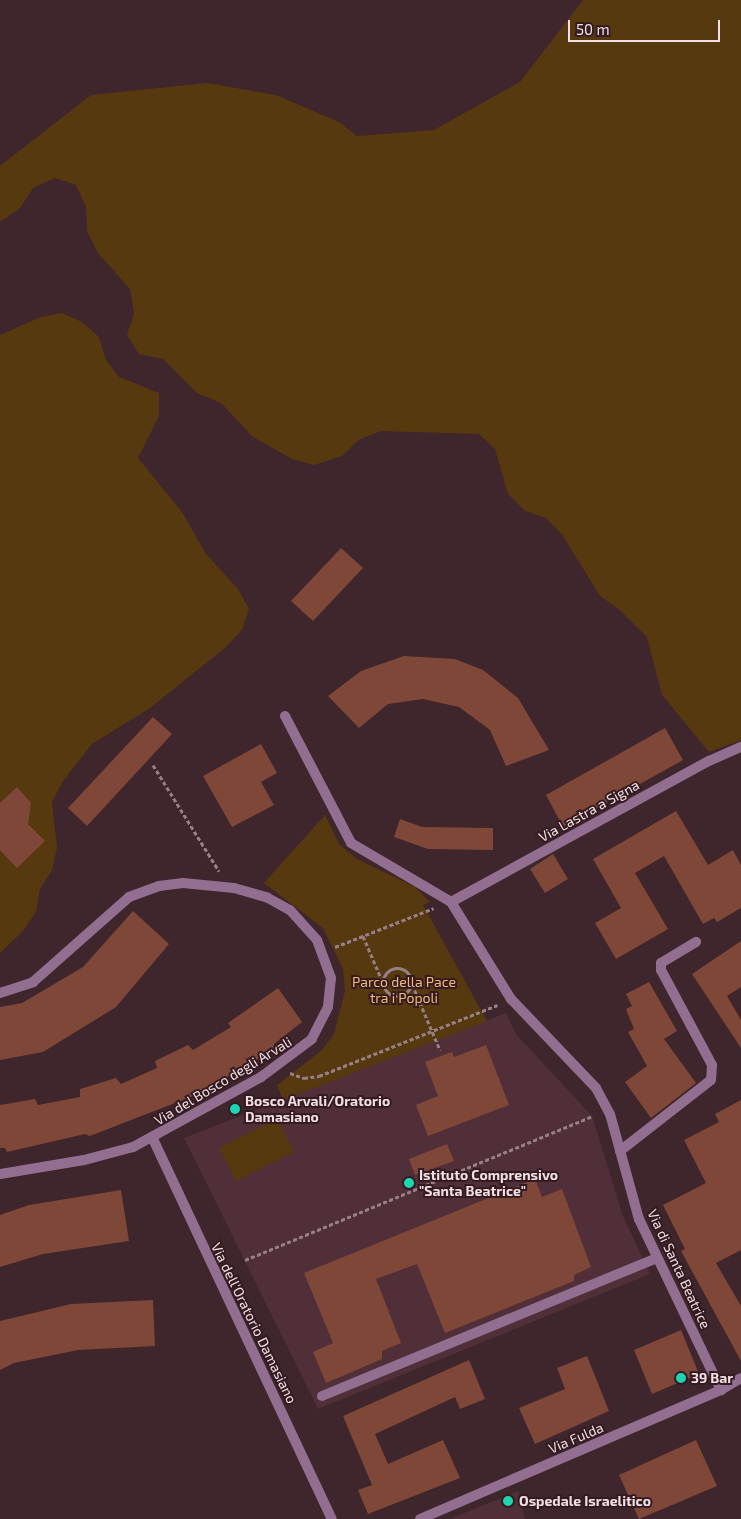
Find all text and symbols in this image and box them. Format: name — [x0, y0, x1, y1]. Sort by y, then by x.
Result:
scale bar — [571, 10, 724, 42]
text: 50 m — [576, 20, 610, 38]
street label: Via Lastra a Signa — [536, 776, 642, 846]
park label: Parco della Pace tra i Popoli — [352, 974, 456, 1006]
street label: Via del Bosco degli Arvali — [151, 1033, 295, 1129]
place label: Bosco Arvali/Oratorio Damasiano — [245, 1093, 391, 1126]
marker: Bosco Arvali/Oratorio Damasiano — [229, 1103, 241, 1115]
place label: Istituto Comprensivo "Santa Beatrice" — [419, 1167, 558, 1200]
marker: Istituto Comprensivo "Santa Beatrice" — [403, 1177, 415, 1189]
street label: Via di Santa Beatrice — [644, 1207, 714, 1331]
street label: Via dell'Oratorio Damasiano — [208, 1240, 300, 1406]
place label: 39 Bar — [691, 1370, 733, 1386]
marker: 39 Bar — [675, 1372, 687, 1384]
street label: Via Fulda — [546, 1419, 606, 1457]
place label: Ospedale Israelitico — [519, 1493, 651, 1509]
marker: Ospedale Israelitico — [501, 1494, 515, 1508]

